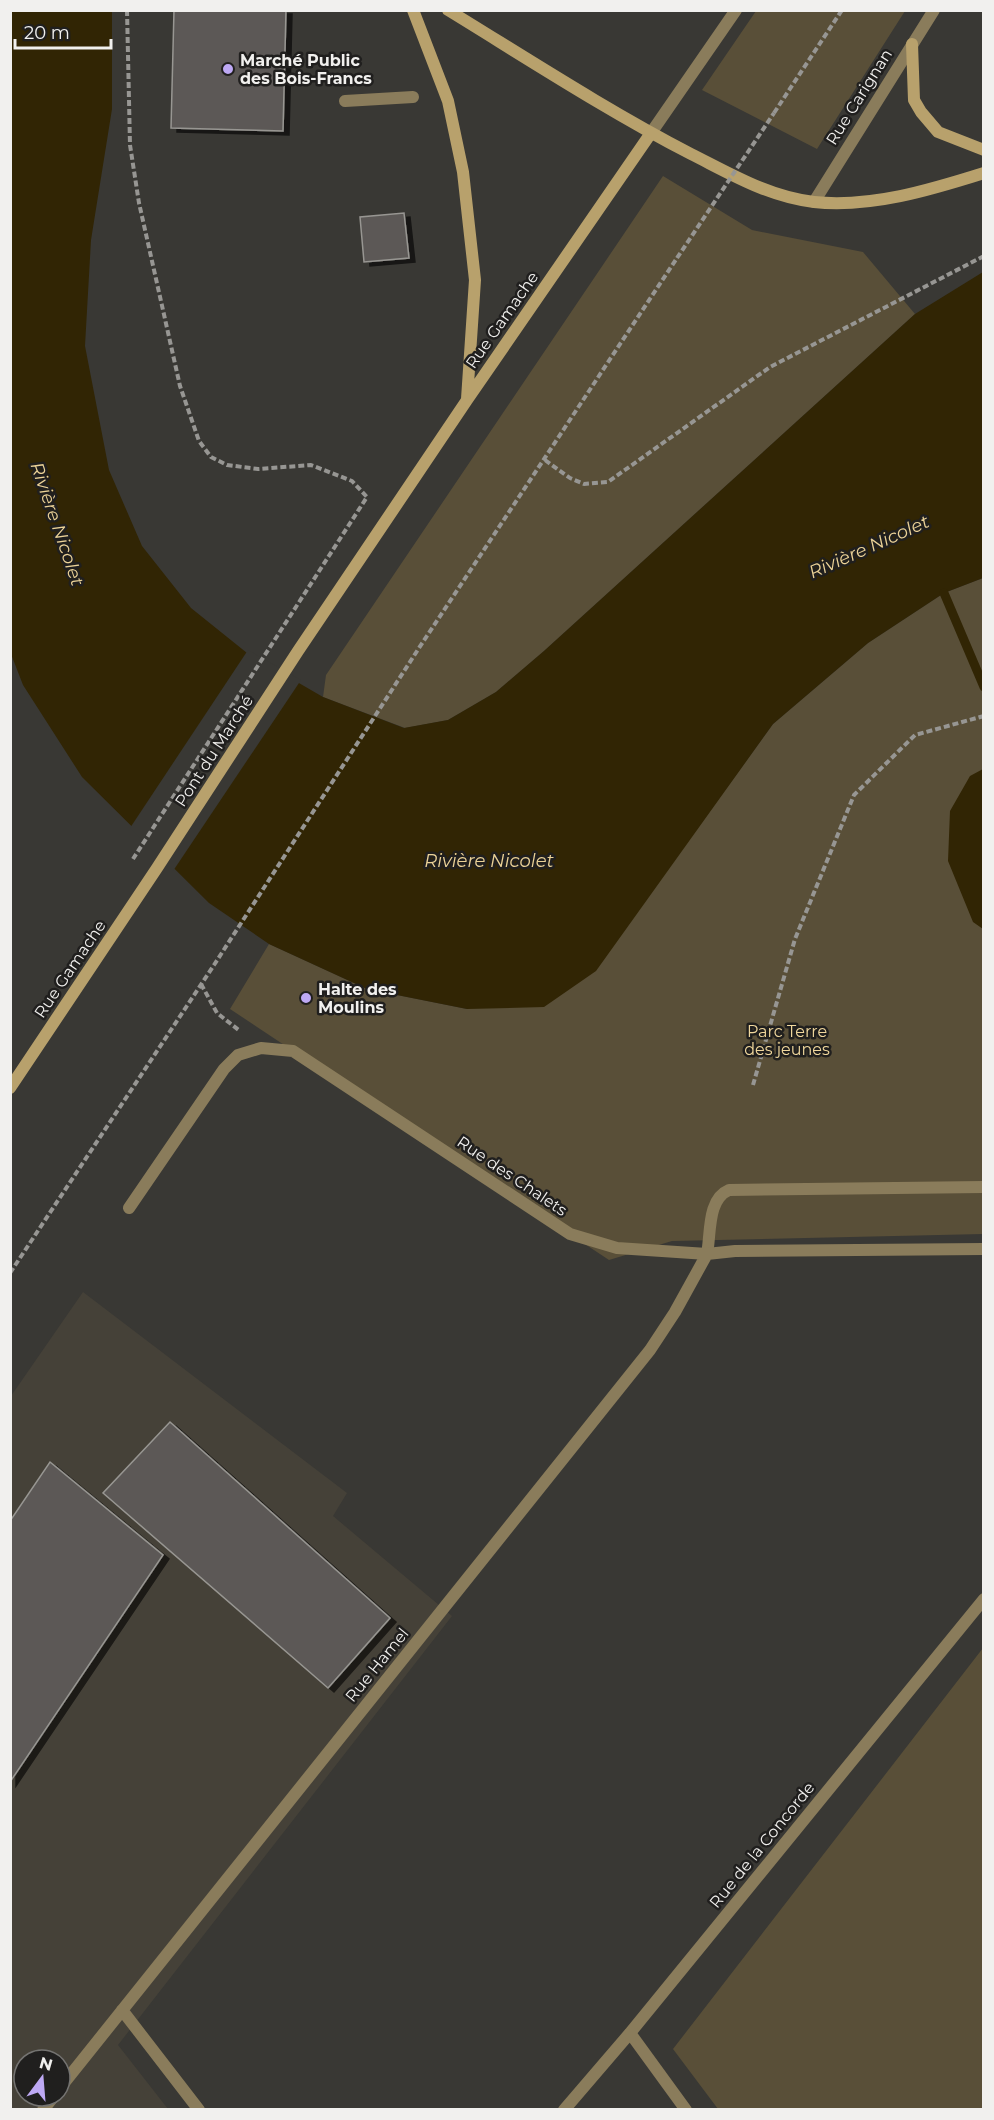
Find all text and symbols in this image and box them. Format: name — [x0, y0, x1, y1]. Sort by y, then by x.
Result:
scale bar — [15, 12, 111, 50]
text: 20 m — [24, 22, 70, 44]
street label: Rue Carignan — [822, 46, 896, 148]
place label: Marché Public des Bois-Francs — [240, 51, 372, 88]
marker: Marché Public des Bois-Francs — [221, 62, 235, 76]
street label: Rue Gamache — [462, 268, 542, 372]
water label: Rivière Nicolet — [25, 459, 89, 590]
water label: Rivière Nicolet — [805, 510, 933, 583]
street label: Pont du Marché — [171, 692, 257, 810]
water label: Rivière Nicolet — [424, 850, 555, 872]
street label: Rue Gamache — [30, 917, 110, 1021]
place label: Halte des Moulins — [318, 980, 397, 1017]
marker: Halte des Moulins — [299, 991, 313, 1005]
park label: Parc Terre des jeunes — [744, 1022, 830, 1059]
street label: Rue des Chalets — [453, 1132, 571, 1220]
street label: Rue Hamel — [341, 1624, 413, 1706]
street label: Rue de la Concorde — [705, 1778, 819, 1912]
north arrow — [12, 2048, 72, 2108]
text: N — [37, 2053, 55, 2075]

